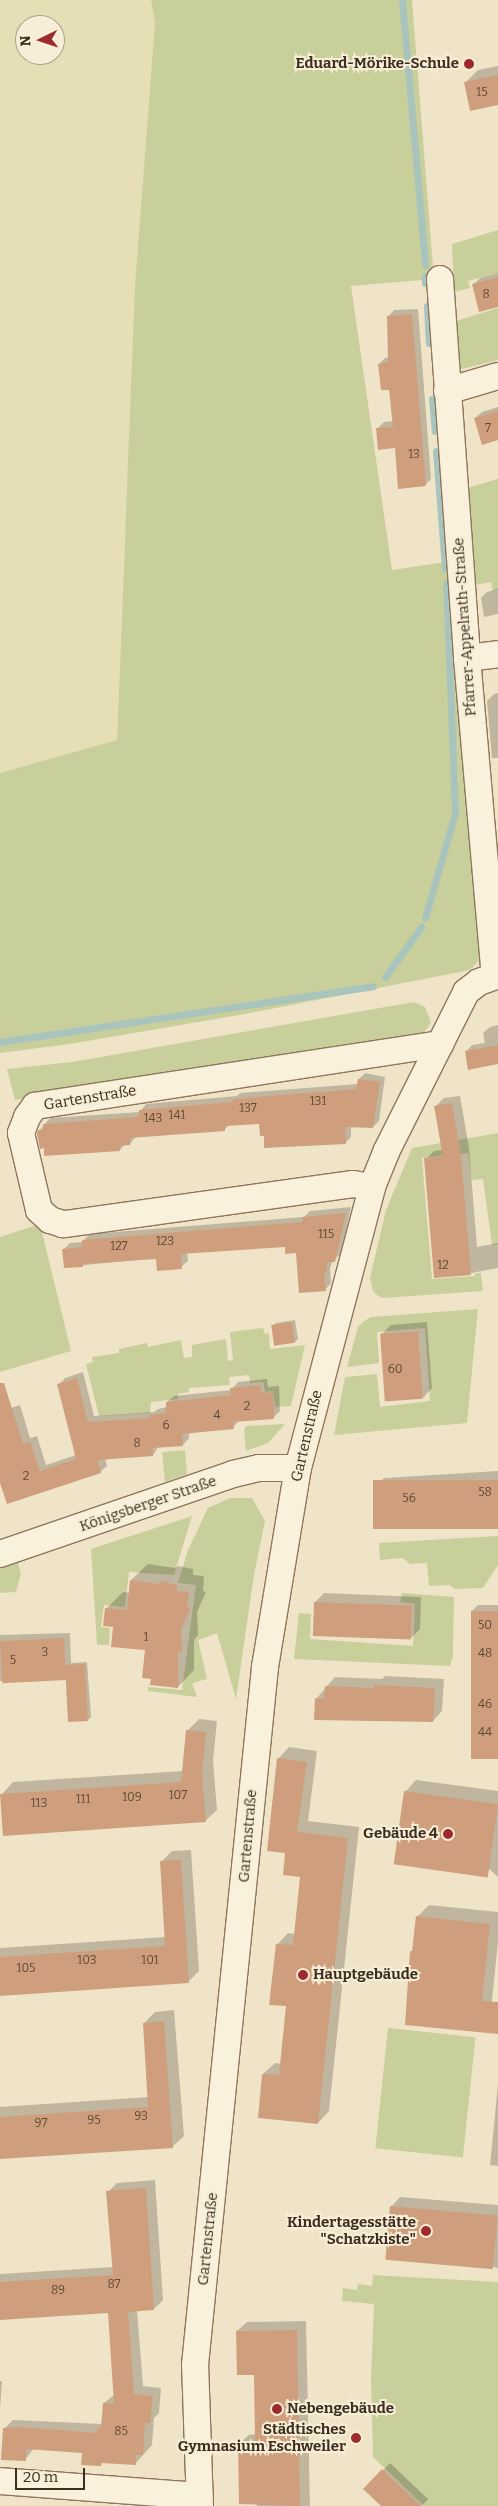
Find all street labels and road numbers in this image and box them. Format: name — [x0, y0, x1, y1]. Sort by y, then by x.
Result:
street label: Pfarrer-Appelrath-Straße — [450, 537, 480, 717]
street label: Gartenstraße — [42, 1082, 138, 1114]
street label: Gartenstraße — [288, 1388, 326, 1484]
street label: Königsberger Straße — [77, 1472, 219, 1536]
street label: Gartenstraße — [235, 1789, 261, 1883]
street label: Gartenstraße — [194, 2192, 222, 2286]

